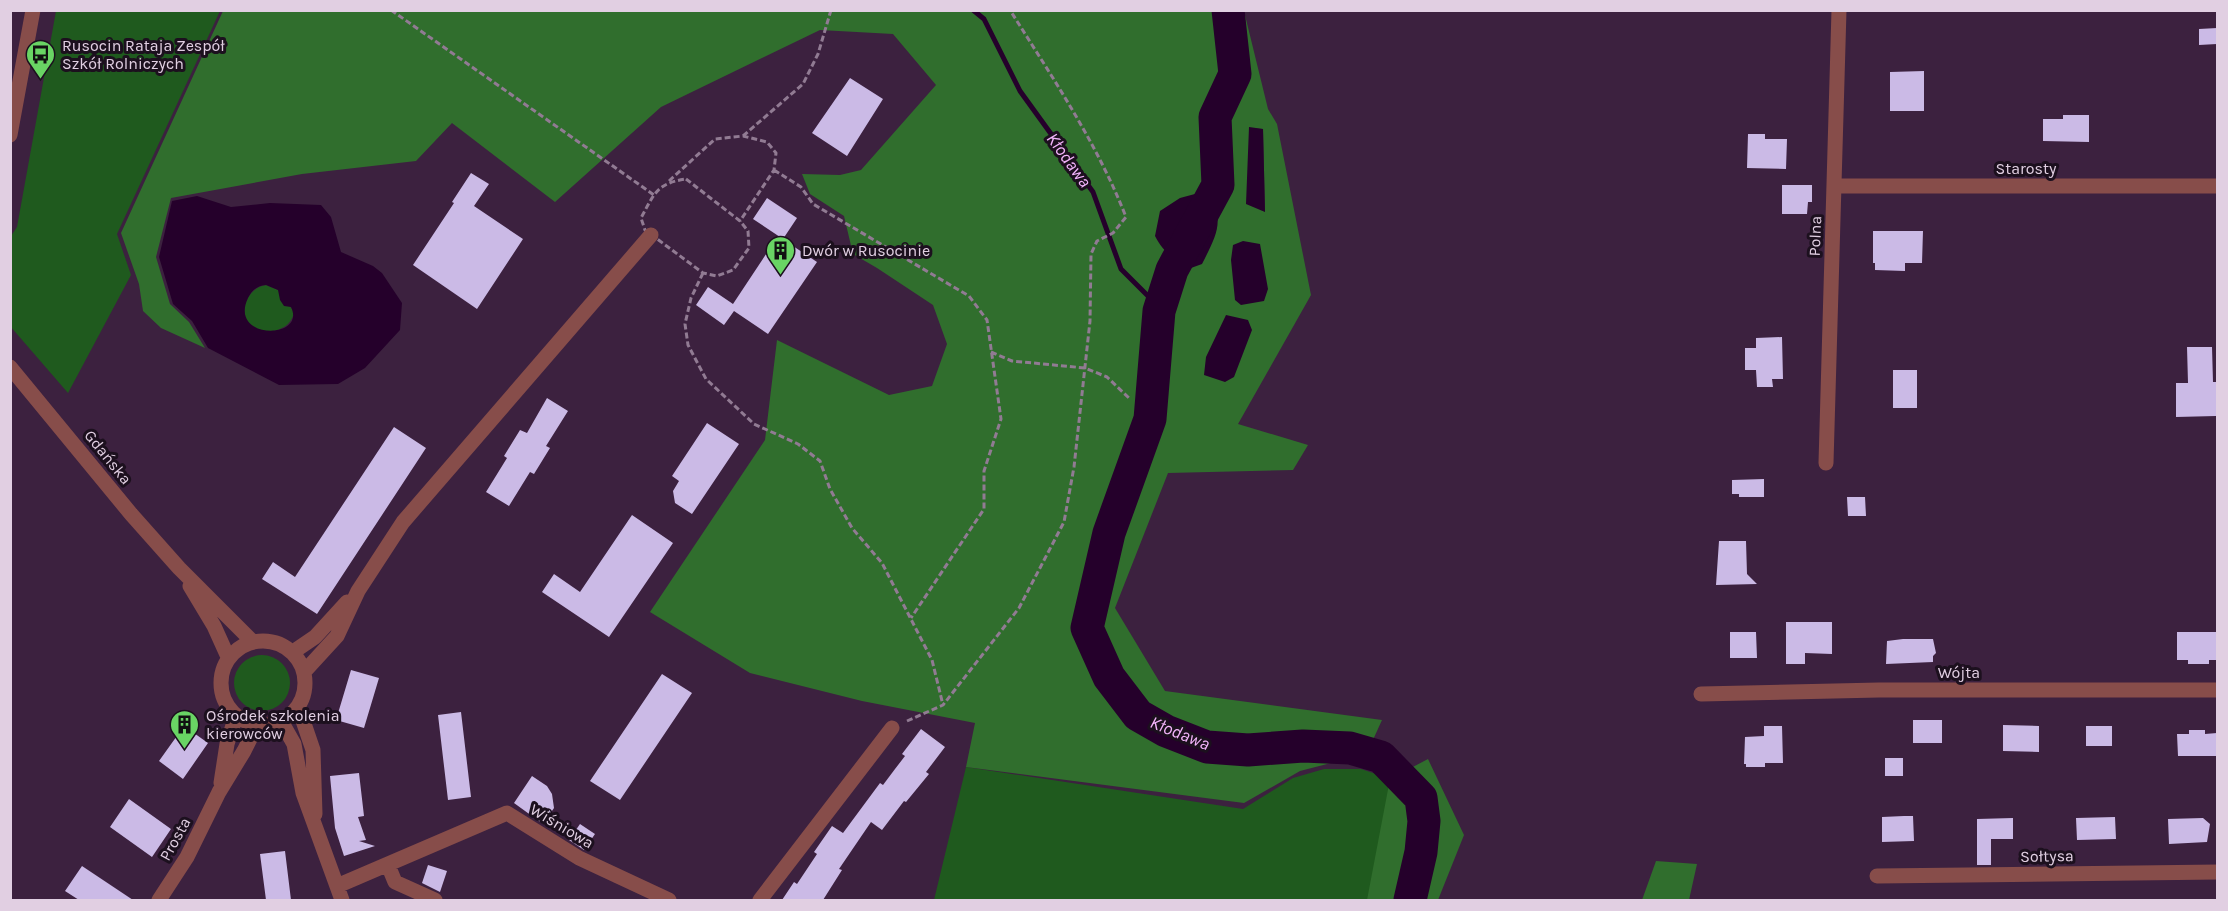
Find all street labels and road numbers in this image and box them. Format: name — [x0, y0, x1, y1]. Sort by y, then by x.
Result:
street label: Starosty — [1996, 159, 2057, 178]
street label: Polna — [1805, 215, 1825, 257]
street label: Gdańska — [80, 426, 136, 488]
street label: Wójta — [1938, 663, 1980, 682]
street label: Wiśniowa — [527, 800, 597, 852]
street label: Prosta — [155, 814, 195, 864]
street label: Sołtysa — [2020, 846, 2074, 866]

